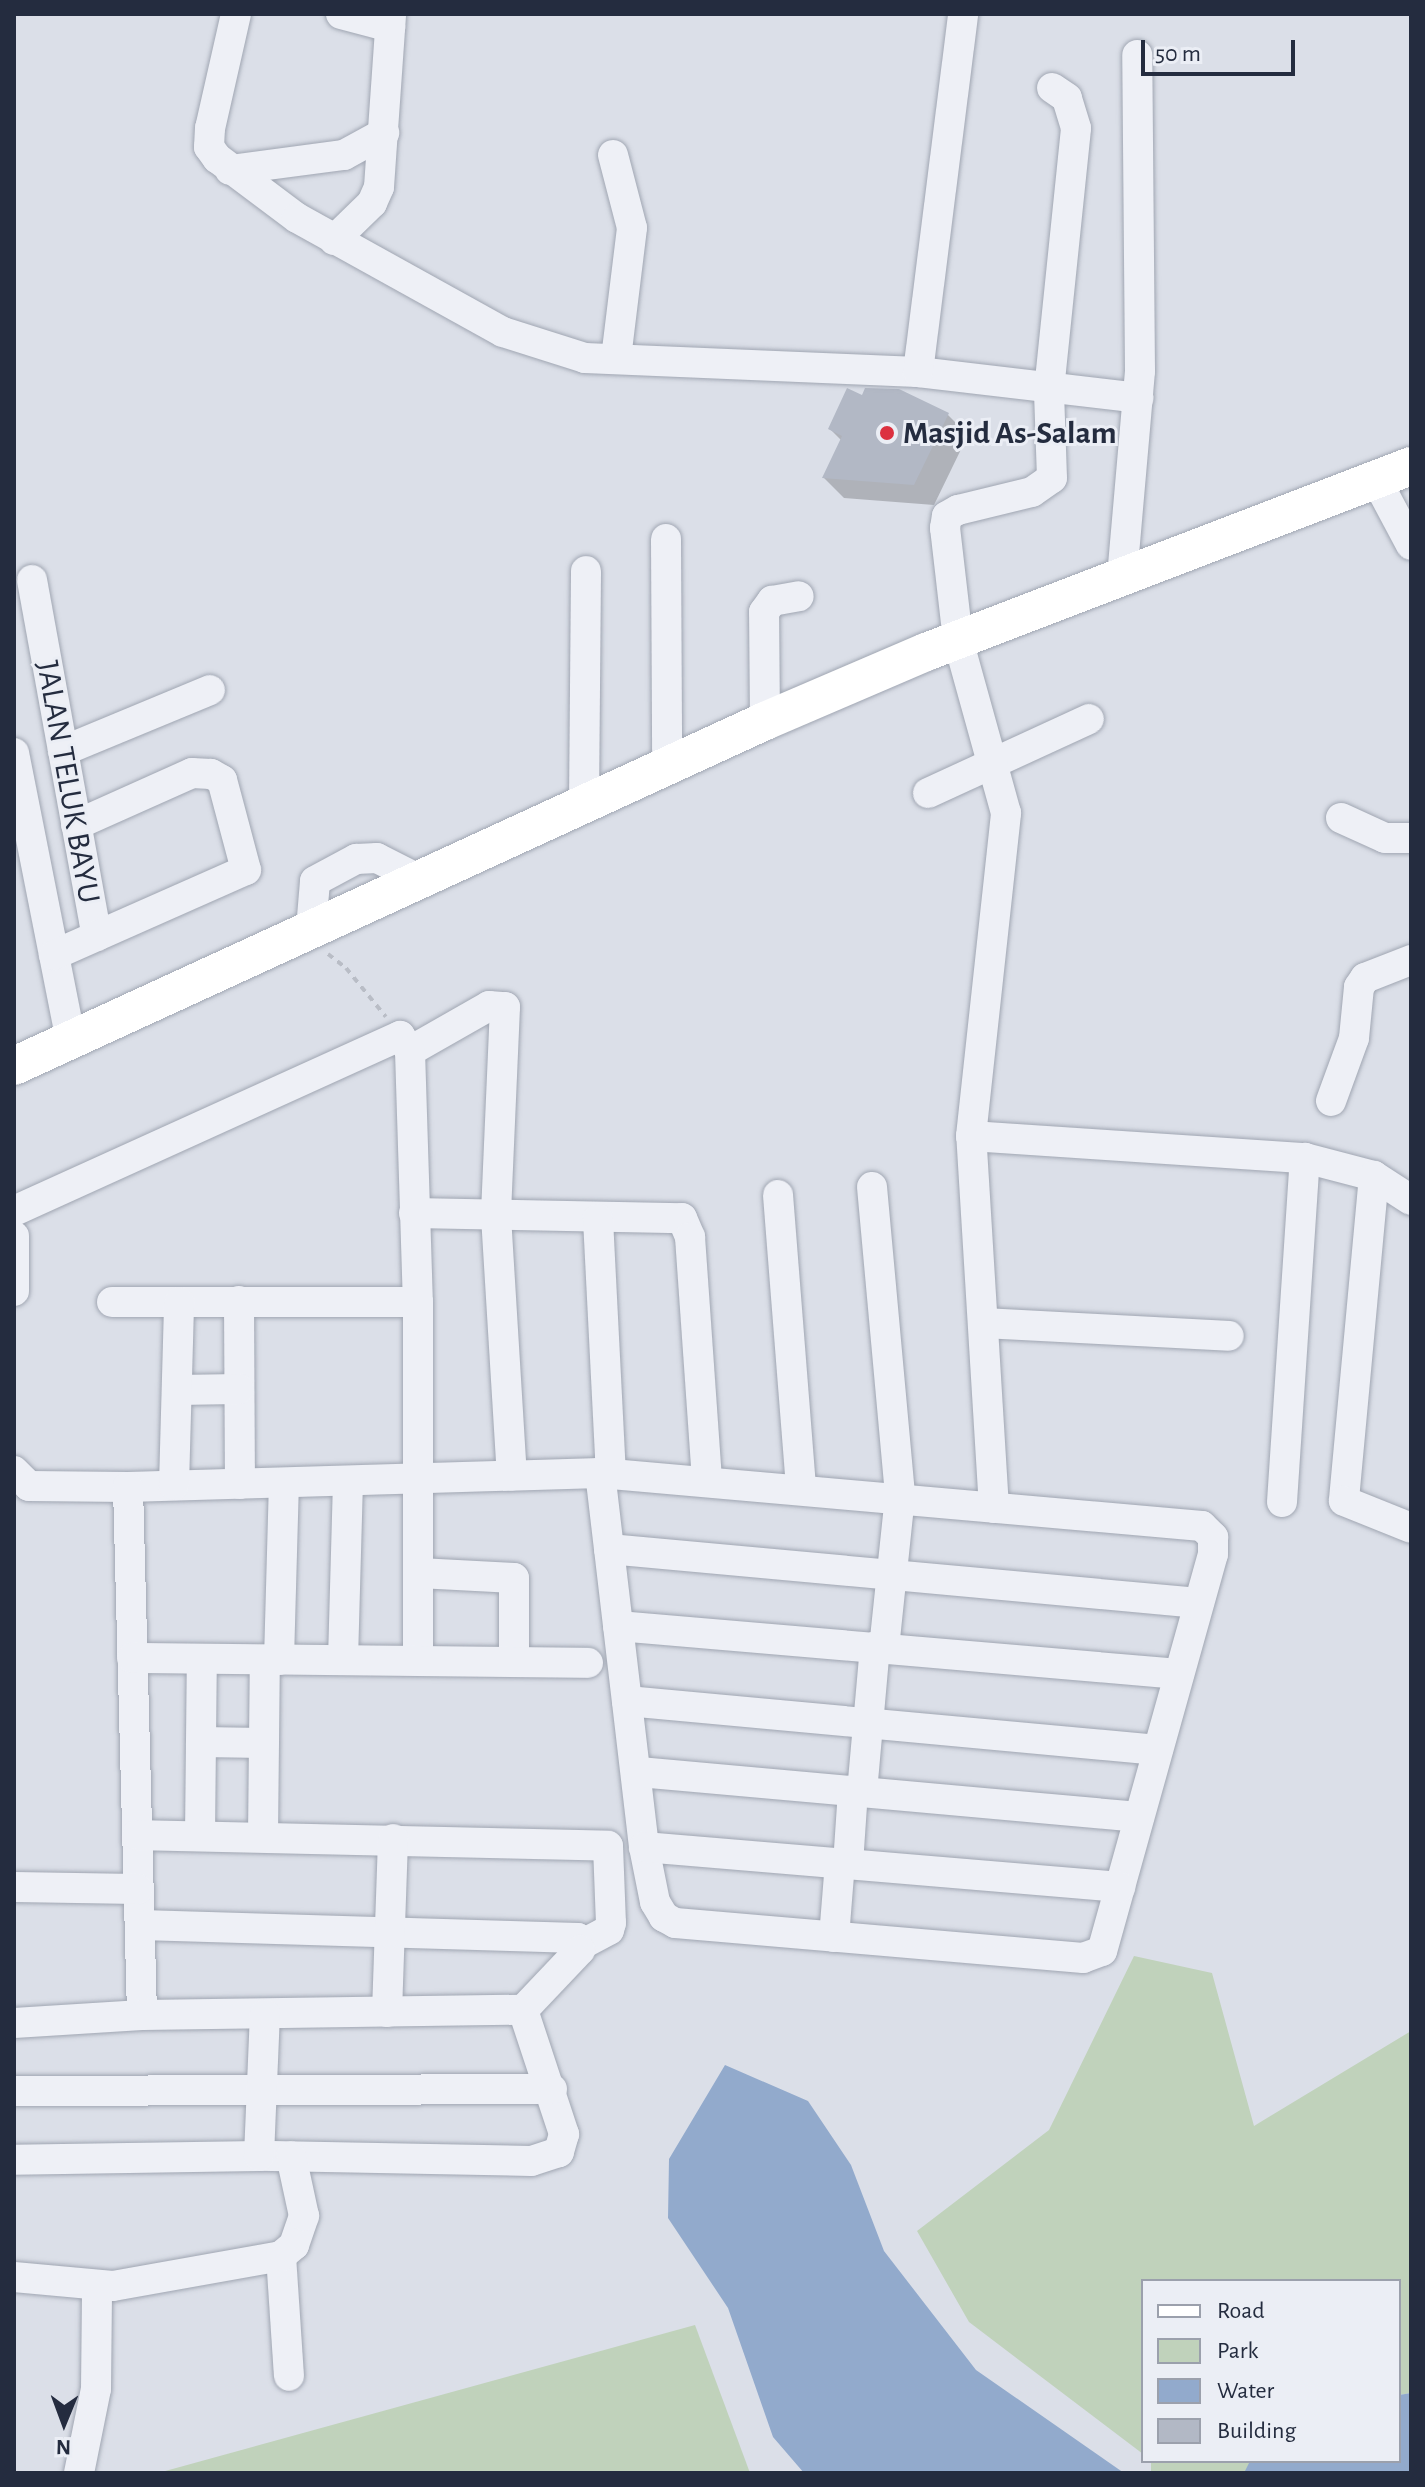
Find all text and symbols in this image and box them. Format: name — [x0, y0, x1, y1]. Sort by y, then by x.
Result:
scale bar — [1145, 24, 1299, 74]
text: 50 m — [1155, 42, 1201, 66]
place label: Masjid As-Salam — [903, 414, 1116, 452]
marker: Masjid As-Salam — [878, 424, 896, 442]
street label: JALAN TELUK BAYU — [28, 658, 108, 906]
legend — [1141, 2279, 1401, 2463]
text: Road — [1217, 2299, 1265, 2323]
text: Park — [1217, 2339, 1258, 2363]
text: Water — [1217, 2379, 1274, 2403]
north arrow — [24, 2383, 104, 2463]
text: Building — [1217, 2419, 1296, 2443]
text: N — [56, 2436, 71, 2458]

